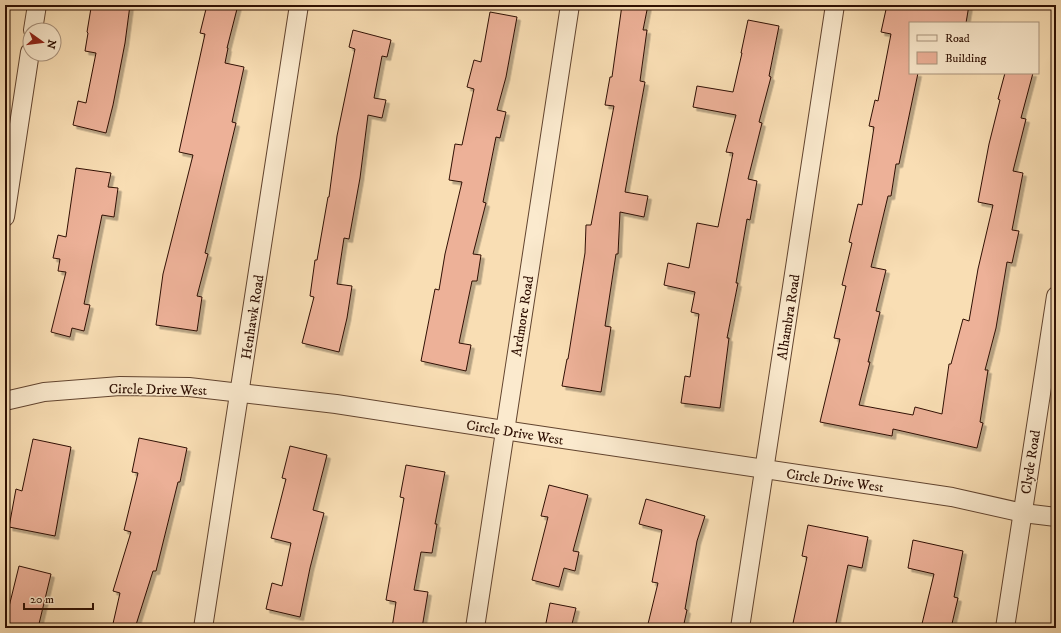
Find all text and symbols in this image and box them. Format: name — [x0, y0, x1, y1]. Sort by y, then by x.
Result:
north arrow — [22, 22, 62, 62]
legend — [909, 22, 1039, 74]
text: Road — [945, 31, 970, 46]
text: N — [43, 38, 59, 50]
text: Building — [945, 51, 986, 66]
street label: Henhawk Road — [237, 273, 269, 361]
street label: Alhambra Road — [773, 273, 805, 361]
street label: Ardmore Road — [508, 275, 538, 358]
street label: Circle Drive West — [109, 380, 208, 400]
street label: Circle Drive West — [465, 416, 565, 450]
street label: Clyde Road — [1017, 429, 1045, 496]
street label: Circle Drive West — [785, 465, 885, 497]
scale bar — [24, 585, 93, 611]
text: 20 m — [30, 592, 54, 607]

